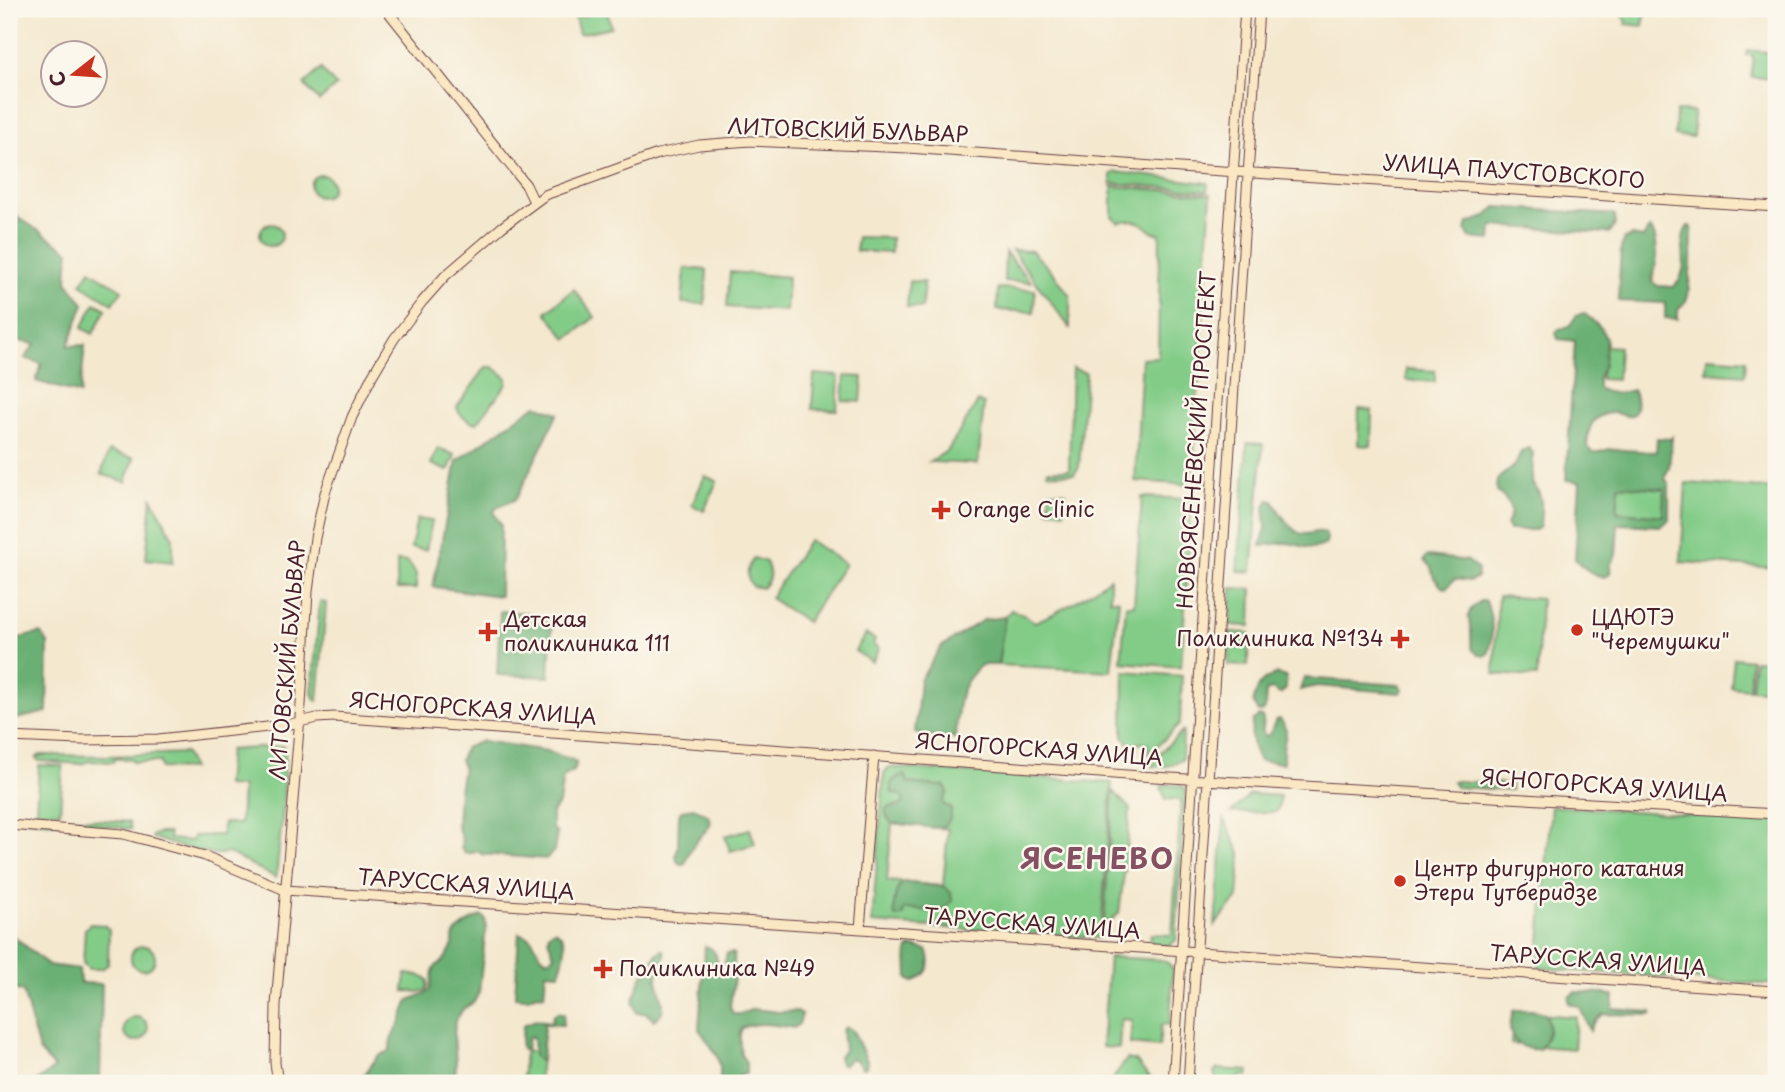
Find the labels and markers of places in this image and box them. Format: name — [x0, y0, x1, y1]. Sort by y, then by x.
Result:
place label: Orange Clinic — [957, 492, 1094, 524]
marker: Orange Clinic — [931, 500, 951, 520]
place label: ЦДЮТЭ "Черемушки" — [1591, 600, 1730, 656]
place label: Детская поликлиника 111 — [503, 602, 670, 658]
place label: Поликлиника №134 — [1176, 621, 1384, 653]
marker: Детская поликлиника 111 — [478, 622, 498, 642]
marker: ЦДЮТЭ "Черемушки" — [1569, 622, 1585, 638]
marker: Поликлиника №134 — [1390, 629, 1410, 649]
place label: Центр фигурного катания Этери Тутберидзе — [1414, 851, 1685, 907]
marker: Центр фигурного катания Этери Тутберидзе — [1392, 873, 1408, 889]
place label: Поликлиника №49 — [619, 951, 815, 983]
marker: Поликлиника №49 — [593, 959, 613, 979]

